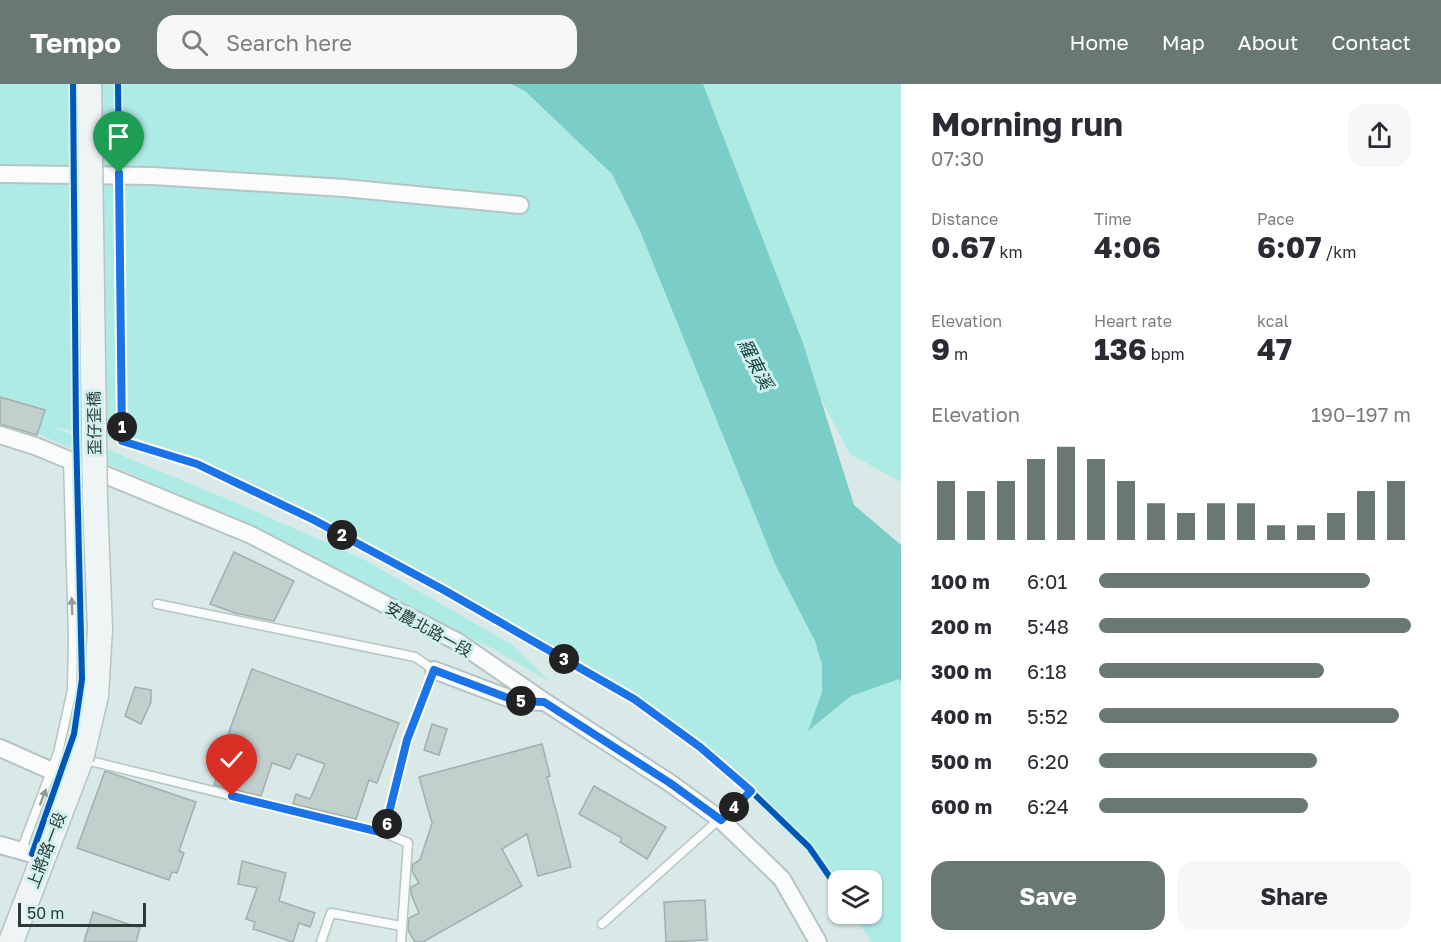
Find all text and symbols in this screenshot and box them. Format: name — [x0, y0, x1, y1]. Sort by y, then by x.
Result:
search box — [157, 15, 577, 69]
text: Tempo — [30, 26, 121, 59]
icon: search — [178, 26, 211, 59]
text: Search here — [226, 29, 352, 56]
text: Home — [1069, 29, 1129, 55]
text: Map — [1162, 29, 1205, 55]
text: About — [1238, 29, 1298, 55]
text: Contact — [1331, 29, 1411, 55]
text: Morning run — [931, 104, 1123, 143]
button: share — [1348, 104, 1411, 167]
pin — [93, 111, 144, 173]
icon: arrive — [102, 120, 135, 153]
text: 07:30 — [931, 146, 984, 170]
text: Distance — [931, 209, 998, 229]
text: Time — [1094, 209, 1132, 229]
text: Pace — [1257, 209, 1294, 229]
text: 0.67 — [931, 229, 996, 265]
text: 4:06 — [1094, 229, 1161, 265]
text: 6:07 — [1257, 229, 1322, 265]
text: km — [996, 242, 1023, 262]
text: /km — [1322, 242, 1356, 262]
text: Elevation — [931, 311, 1002, 331]
text: Heart rate — [1094, 311, 1172, 331]
text: kcal — [1257, 311, 1289, 331]
text: 9 — [931, 331, 950, 367]
text: 136 — [1094, 331, 1147, 367]
text: 47 — [1257, 331, 1292, 367]
water label: 羅東溪 — [734, 334, 779, 395]
text: m — [950, 344, 968, 364]
text: bpm — [1147, 344, 1185, 364]
street label: 歪仔歪橋 — [83, 391, 105, 455]
text: Elevation — [931, 402, 1020, 426]
text: 190–197 m — [1311, 402, 1411, 426]
pin: 1 — [107, 412, 137, 442]
text: 1 — [118, 417, 126, 437]
pin: 2 — [327, 520, 357, 550]
text: 2 — [337, 525, 347, 545]
text: 100 m — [931, 569, 990, 593]
text: 6:01 — [1027, 569, 1067, 593]
one-way arrow — [67, 596, 77, 615]
street label: 安農北路一段 — [382, 597, 476, 661]
text: 200 m — [931, 614, 992, 638]
text: 5:48 — [1027, 614, 1069, 638]
pin: 3 — [549, 644, 579, 674]
text: 3 — [559, 649, 569, 669]
text: 300 m — [931, 659, 992, 683]
text: 6:18 — [1027, 659, 1067, 683]
pin: 5 — [506, 686, 536, 716]
text: 5 — [516, 691, 526, 711]
text: 400 m — [931, 704, 992, 728]
text: 5:52 — [1027, 704, 1068, 728]
pin — [206, 734, 257, 796]
icon: check — [215, 743, 248, 776]
text: 500 m — [931, 749, 992, 773]
text: 6:20 — [1027, 749, 1069, 773]
one-way arrow — [38, 787, 48, 805]
pin: 4 — [719, 792, 749, 822]
text: 600 m — [931, 794, 992, 818]
text: 6:24 — [1027, 794, 1069, 818]
text: 4 — [729, 797, 739, 817]
street label: 上將路一段 — [22, 809, 70, 891]
pin: 6 — [372, 809, 402, 839]
text: 6 — [382, 814, 392, 834]
button: Save — [931, 861, 1165, 930]
button: Share — [1177, 861, 1411, 930]
map controls — [828, 870, 882, 924]
button: layers — [828, 870, 882, 924]
scale bar — [18, 900, 146, 928]
text: 50 m — [27, 903, 64, 923]

